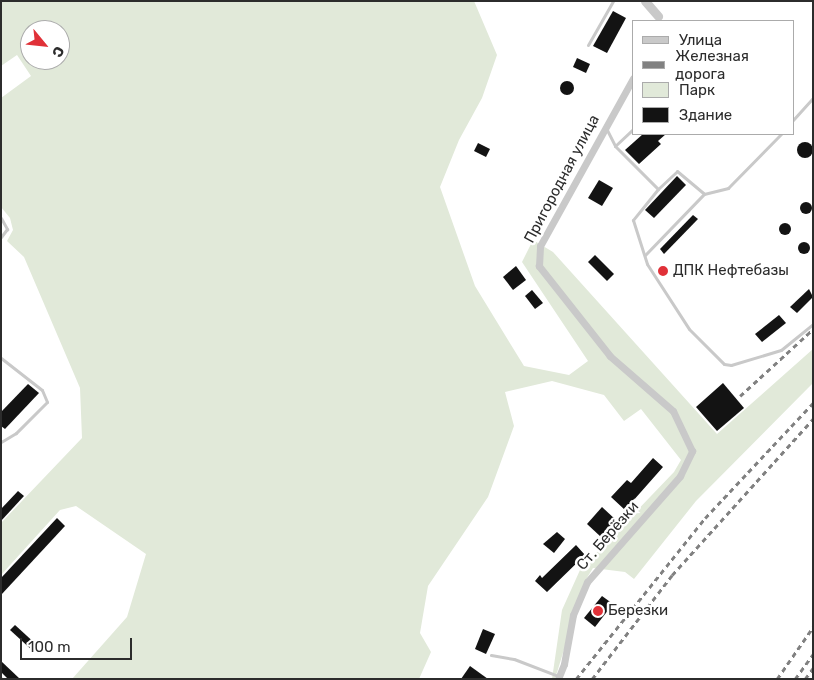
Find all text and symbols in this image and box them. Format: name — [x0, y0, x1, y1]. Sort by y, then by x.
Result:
north arrow — [20, 20, 70, 70]
legend — [632, 20, 794, 135]
text: Улица — [679, 31, 722, 49]
text: С — [48, 43, 68, 60]
text: Железная дорога — [675, 47, 749, 83]
text: Парк — [679, 81, 715, 99]
text: Здание — [679, 106, 732, 124]
street label: Пригородная улица — [521, 112, 603, 246]
place label: ДПК Нефтебазы — [673, 262, 789, 280]
marker: ДПК Нефтебазы — [657, 265, 669, 277]
street label: Ст. Берёзки — [573, 498, 643, 574]
place label: Березки — [608, 602, 668, 620]
marker: Березки — [592, 605, 604, 617]
scale bar — [22, 628, 135, 660]
text: 100 m — [28, 638, 70, 656]

